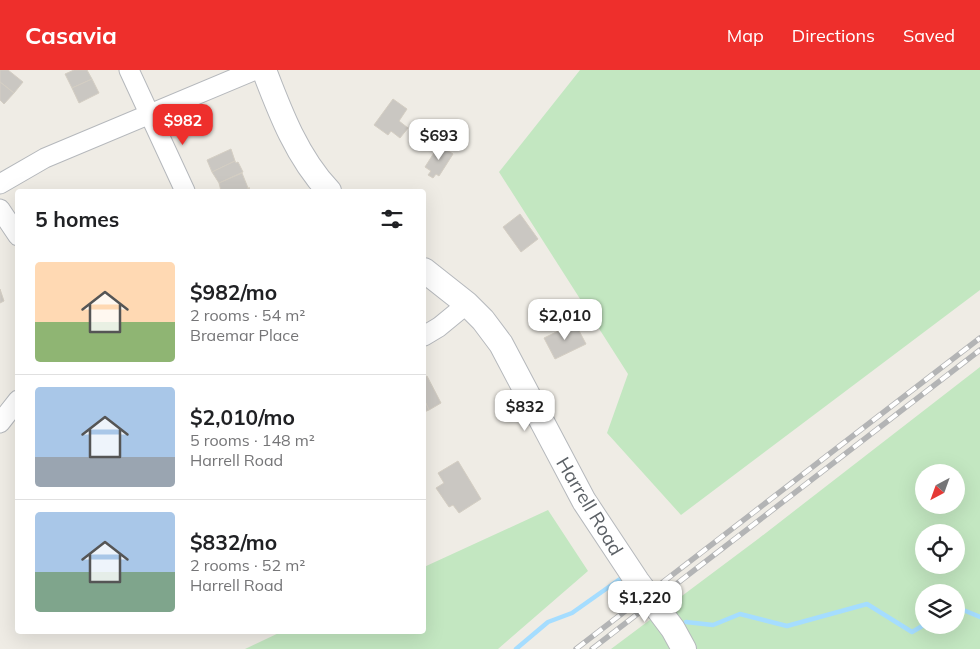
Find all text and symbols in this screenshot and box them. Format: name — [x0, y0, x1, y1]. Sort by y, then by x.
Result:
text: Casavia — [25, 20, 117, 50]
text: Map — [727, 24, 764, 47]
text: Directions — [792, 24, 875, 47]
text: Saved — [903, 24, 955, 47]
pin: $982 — [153, 104, 213, 146]
text: $982 — [164, 110, 202, 130]
pin: $693 — [409, 118, 469, 161]
text: $693 — [420, 125, 458, 145]
icon: filters — [378, 205, 406, 233]
text: 5 homes — [35, 206, 119, 232]
text: $982/mo — [190, 279, 277, 305]
icon: home — [75, 282, 135, 342]
pin: $2,010 — [524, 298, 606, 341]
text: 2 rooms · 54 m² — [190, 305, 305, 325]
text: $2,010 — [539, 305, 591, 325]
text: Braemar Place — [190, 325, 299, 345]
pin: $832 — [495, 390, 555, 432]
text: $832 — [506, 396, 544, 416]
text: $2,010/mo — [190, 404, 295, 430]
icon: home — [75, 407, 135, 467]
text: 5 rooms · 148 m² — [190, 430, 315, 450]
text: Harrell Road — [190, 450, 283, 470]
street label: Harrell Road — [551, 452, 629, 560]
north arrow — [915, 464, 965, 514]
map controls — [915, 464, 965, 634]
button: locate — [915, 524, 965, 574]
text: $832/mo — [190, 529, 277, 555]
icon: home — [75, 532, 135, 592]
text: 2 rooms · 52 m² — [190, 555, 305, 575]
text: Harrell Road — [190, 575, 283, 595]
pin: $1,220 — [604, 580, 686, 623]
button: layers — [915, 584, 965, 634]
text: $1,220 — [619, 587, 671, 607]

